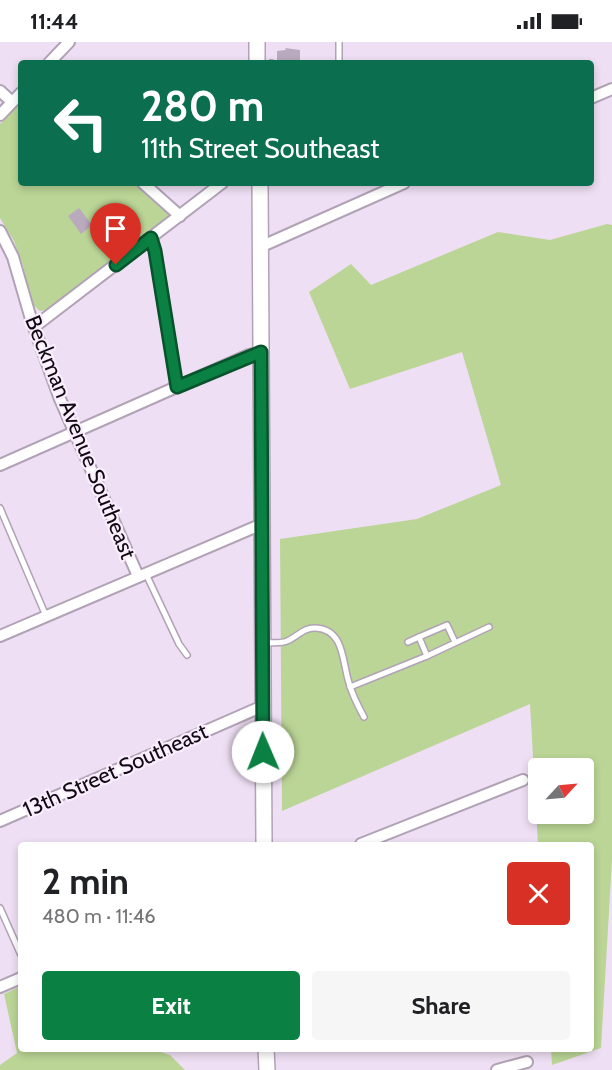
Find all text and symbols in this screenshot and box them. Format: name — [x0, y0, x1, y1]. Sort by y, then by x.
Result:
text: 11:44 — [30, 8, 78, 35]
text: 280 m — [141, 80, 264, 132]
icon: left — [42, 84, 120, 162]
text: 11th Street Southeast — [141, 132, 379, 165]
pin — [90, 203, 141, 265]
icon: arrive — [99, 212, 132, 245]
street label: Beckman Avenue Southeast — [19, 311, 142, 563]
street label: 13th Street Southeast — [19, 717, 212, 823]
position arrow — [231, 720, 295, 784]
north arrow — [528, 758, 594, 824]
map controls — [528, 758, 594, 824]
text: 2 min — [42, 859, 129, 903]
button: close — [507, 862, 570, 925]
text: 480 m · 11:46 — [42, 904, 156, 928]
button: Exit — [42, 971, 300, 1040]
button: Share — [312, 971, 570, 1040]

